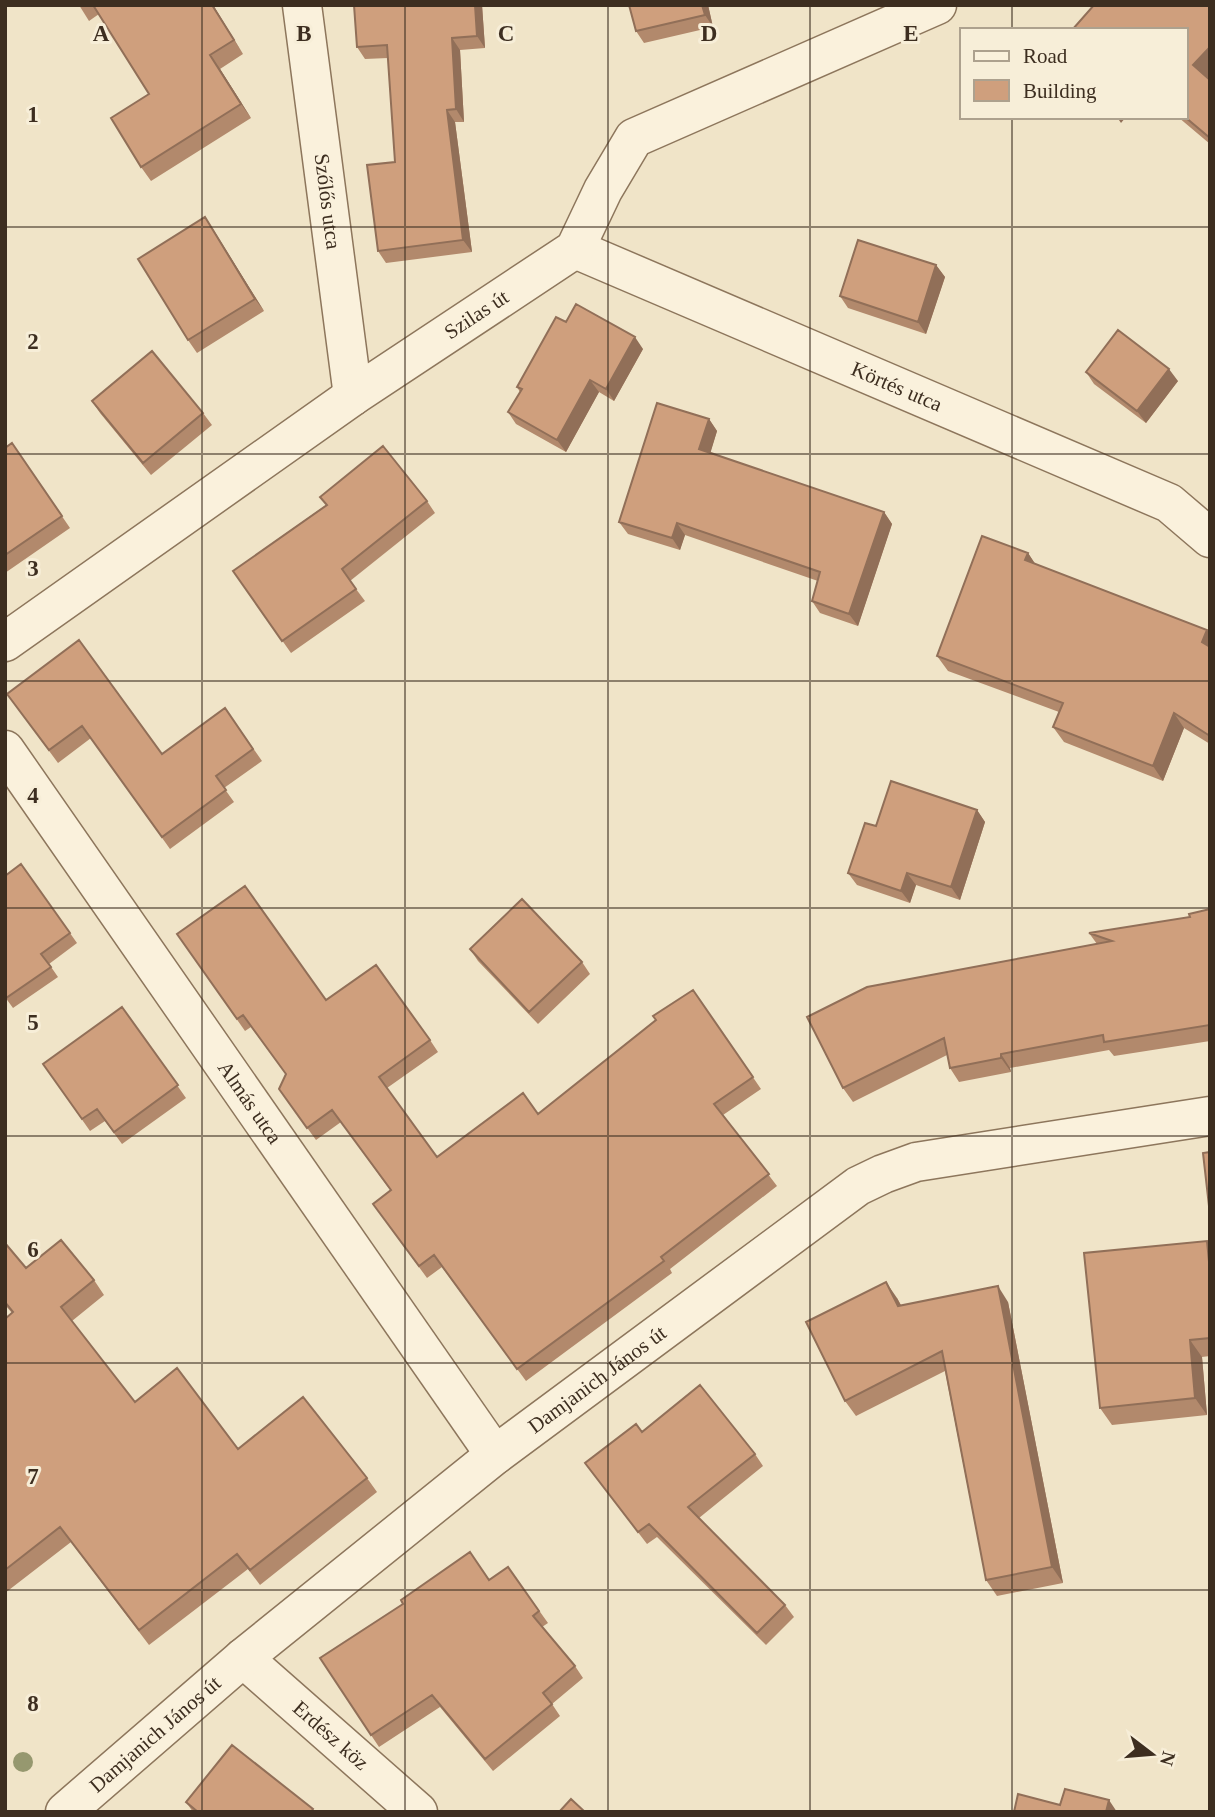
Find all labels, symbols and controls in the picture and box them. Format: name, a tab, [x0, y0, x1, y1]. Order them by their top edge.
text: A	[93, 21, 110, 46]
text: B	[296, 21, 312, 46]
text: C	[498, 21, 514, 46]
text: D	[701, 21, 717, 46]
text: E	[903, 21, 919, 46]
legend	[960, 28, 1187, 119]
text: Road	[1023, 44, 1068, 68]
text: Building	[1023, 79, 1097, 103]
text: 1	[27, 102, 39, 127]
street label: Szőlős utca	[309, 152, 346, 251]
street label: Szilas út	[440, 284, 513, 344]
text: 2	[27, 329, 39, 354]
street label: Körtés utca	[848, 357, 946, 417]
text: 3	[27, 556, 39, 581]
text: 4	[27, 783, 39, 808]
text: 5	[27, 1010, 39, 1035]
street label: Almás utca	[213, 1056, 287, 1149]
text: 6	[27, 1237, 39, 1262]
street label: Damjanich János út	[523, 1320, 671, 1438]
text: 7	[27, 1464, 39, 1489]
street label: Damjanich János út	[84, 1671, 226, 1797]
text: 8	[27, 1691, 39, 1716]
street label: Erdész köz	[288, 1696, 374, 1775]
north arrow	[1117, 1719, 1187, 1789]
text: N	[1156, 1749, 1180, 1768]

